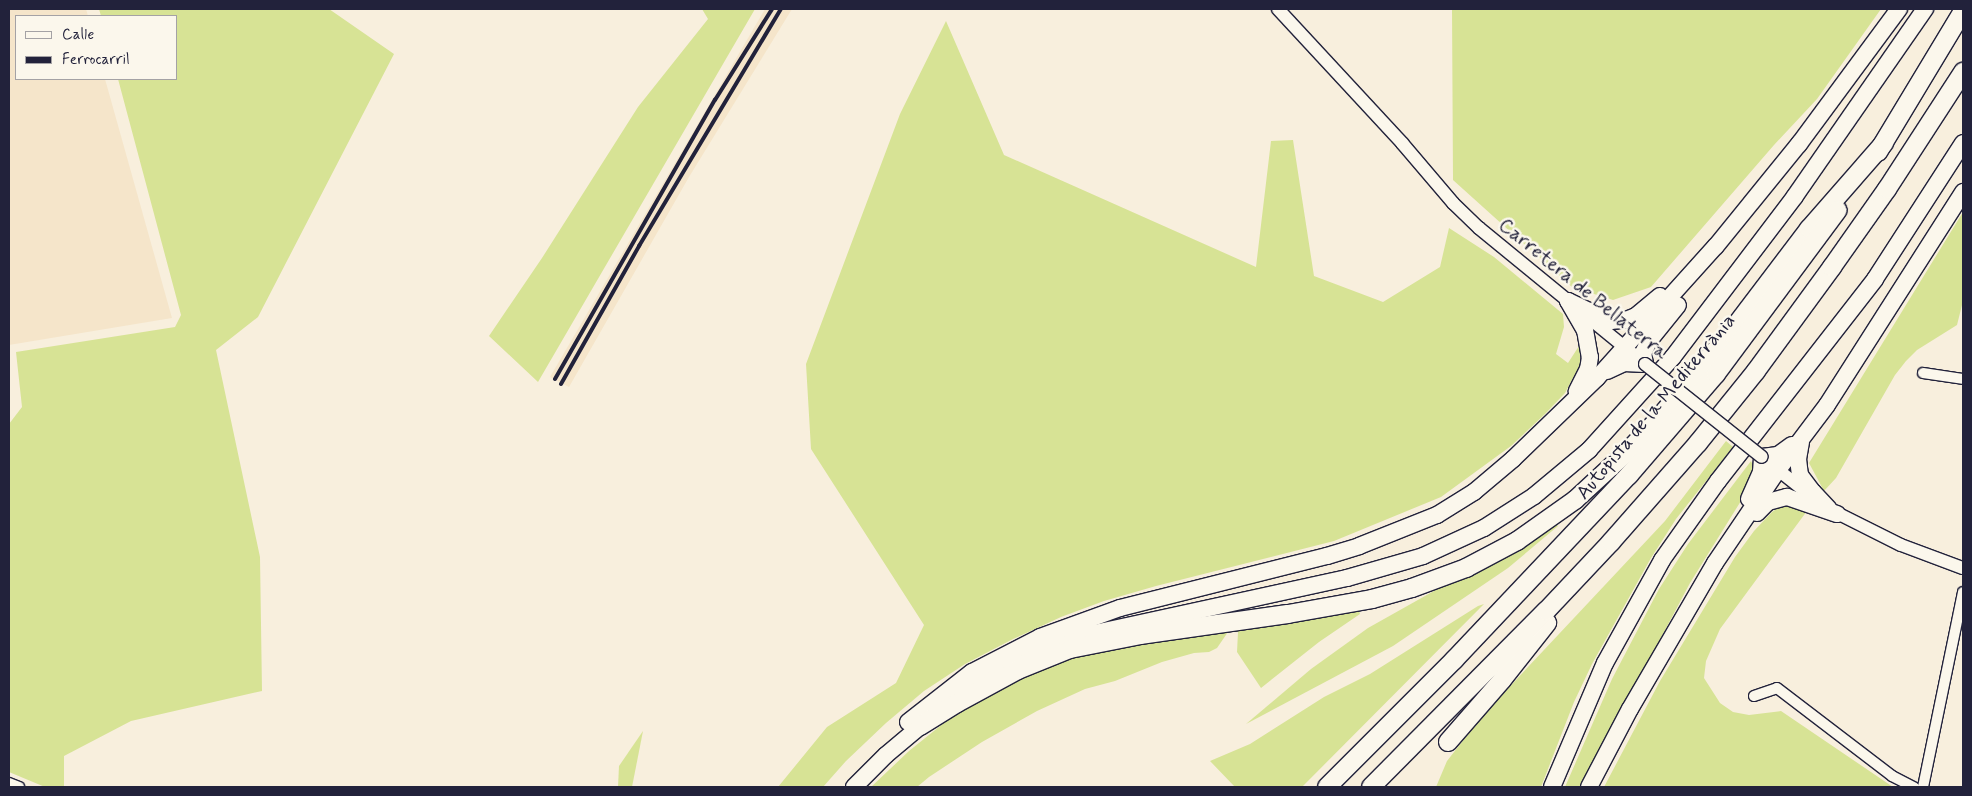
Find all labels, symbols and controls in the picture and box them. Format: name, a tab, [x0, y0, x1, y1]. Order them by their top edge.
legend	[15, 15, 178, 80]
text: Calle	[62, 25, 94, 45]
text: Ferrocarril	[62, 50, 130, 70]
street label: Carretera de Bellaterra	[1494, 214, 1672, 364]
street label: Autopista de la Mediterrània	[1571, 309, 1741, 505]

